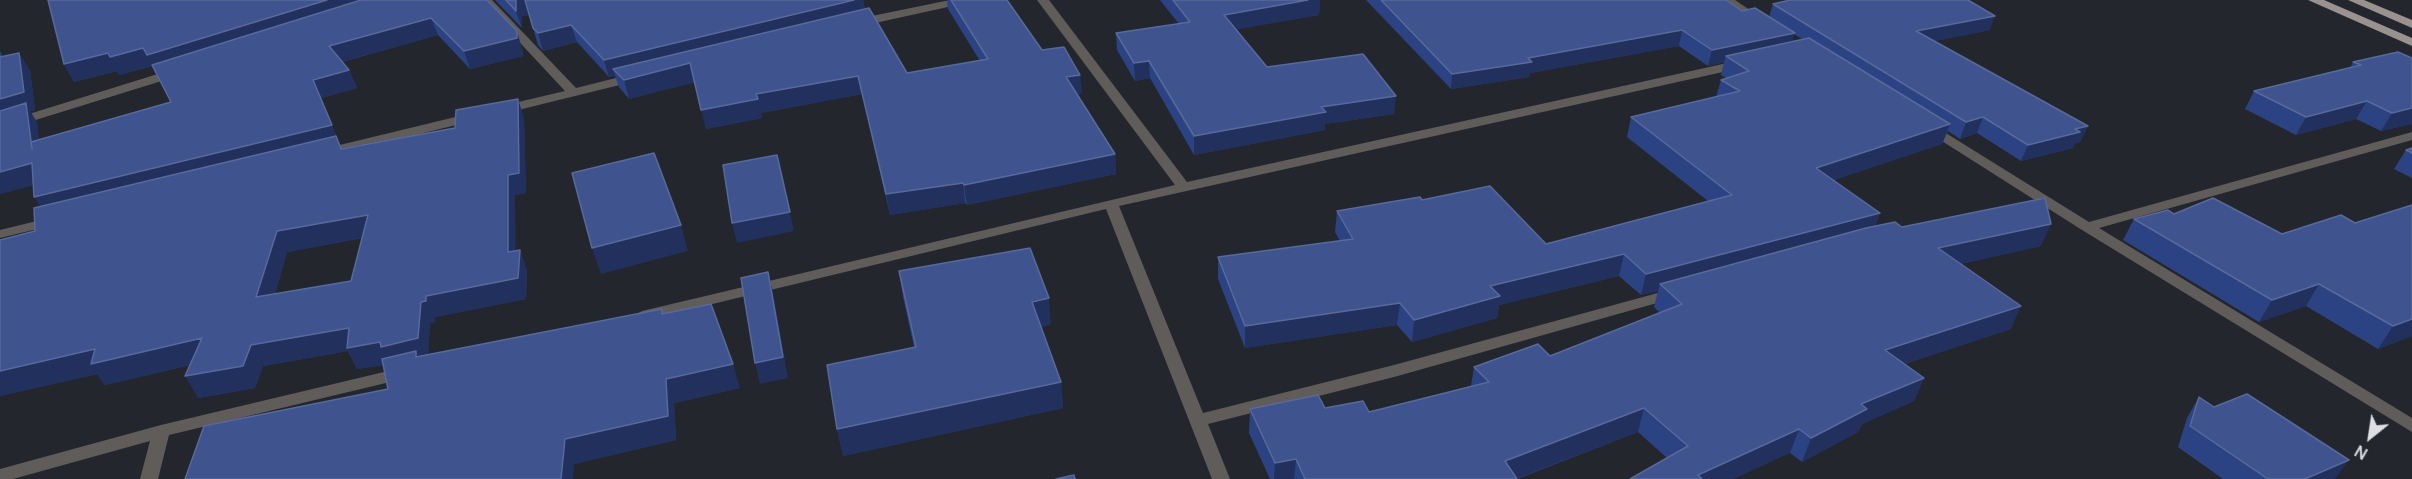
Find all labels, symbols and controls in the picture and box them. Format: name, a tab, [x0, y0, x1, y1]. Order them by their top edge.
north arrow	[2340, 407, 2400, 467]
text: N	[2351, 440, 2371, 465]

